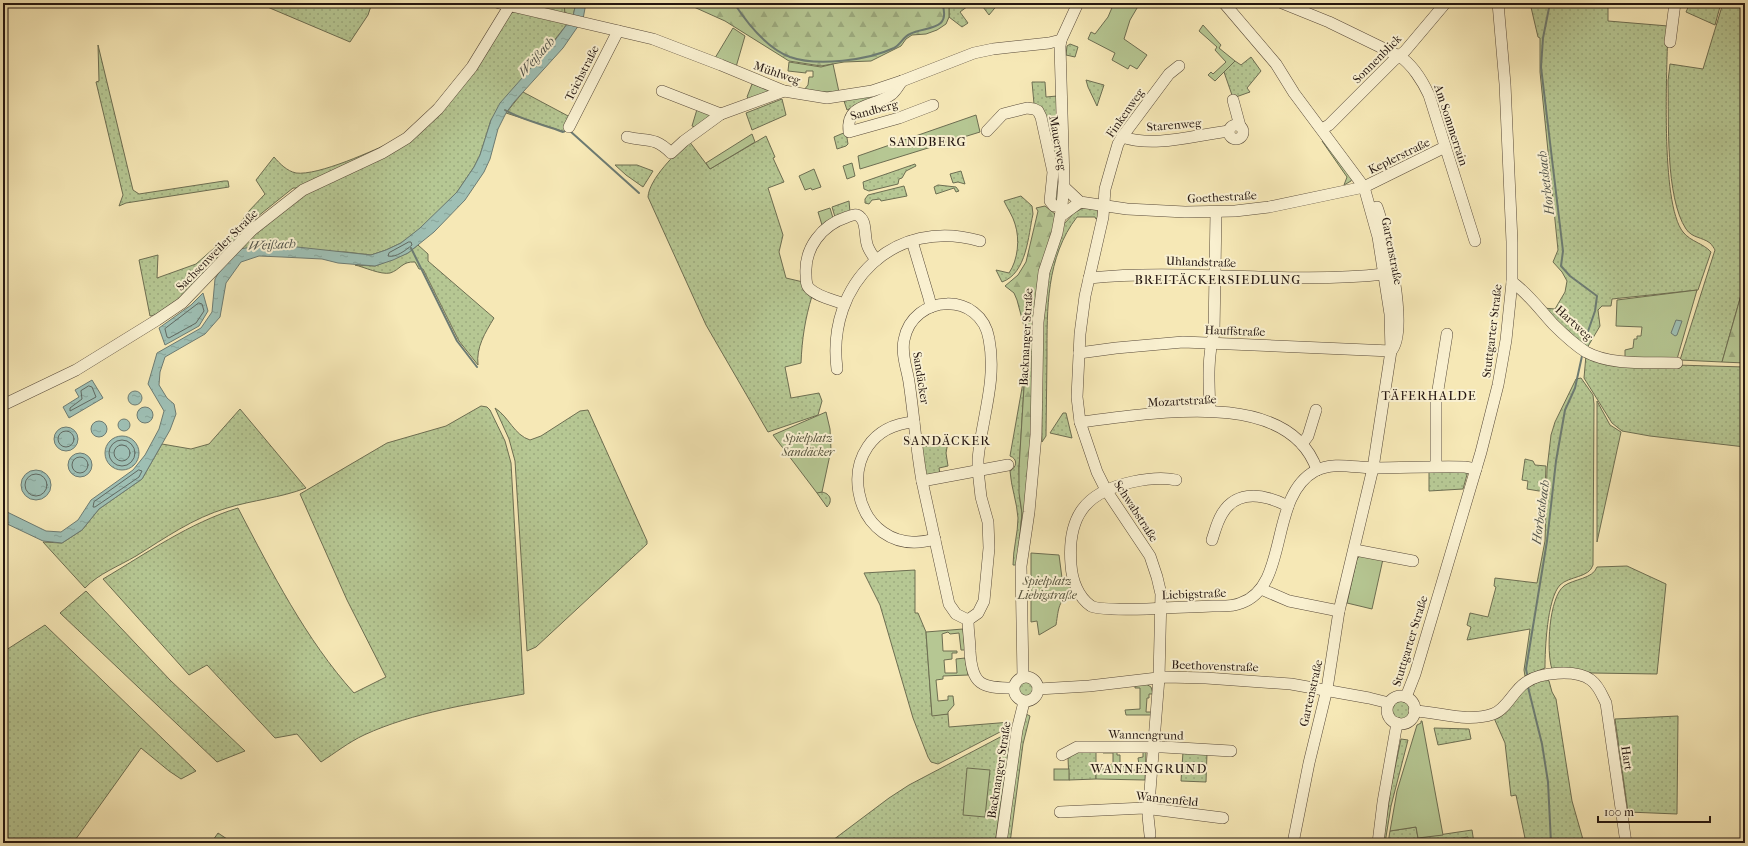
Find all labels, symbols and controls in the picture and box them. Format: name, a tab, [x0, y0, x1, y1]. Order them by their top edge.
street label: Sonnenblick	[1350, 31, 1405, 86]
water label: Weißach	[515, 33, 558, 79]
street label: Teichstraße	[562, 43, 602, 103]
street label: Mühlweg	[752, 58, 803, 88]
street label: Am Sommerrain	[1431, 82, 1471, 167]
street label: Finkenweg	[1103, 85, 1147, 140]
street label: Sandberg	[849, 97, 900, 123]
street label: Mauerweg	[1046, 115, 1070, 172]
street label: Starenweg	[1146, 116, 1202, 134]
district label: SANDBERG	[889, 134, 967, 149]
street label: Keplerstraße	[1366, 135, 1432, 177]
water label: Horbetsbach	[1534, 150, 1557, 217]
street label: Goethestraße	[1187, 188, 1257, 206]
street label: Sachsenweiler Straße	[173, 206, 261, 294]
street label: Gartenstraße	[1379, 216, 1405, 286]
water label: Weißach	[248, 236, 296, 253]
street label: Uhlandstraße	[1166, 254, 1236, 270]
district label: BREITÄCKERSIEDLUNG	[1134, 272, 1302, 287]
street label: Stuttgarter Straße	[1479, 283, 1505, 379]
street label: Backnanger Straße	[1016, 288, 1036, 386]
street label: Hartweg	[1552, 303, 1596, 344]
street label: Hauffstraße	[1204, 323, 1266, 339]
street label: Sandäcker	[910, 351, 932, 406]
district label: TÄFERHALDE	[1381, 388, 1477, 403]
street label: Mozartstraße	[1147, 392, 1217, 410]
park label: Spielplatz Sandäcker	[781, 431, 836, 459]
district label: SANDÄCKER	[903, 433, 991, 448]
street label: Schwabstraße	[1111, 478, 1161, 544]
water label: Horbetsbach	[1528, 479, 1552, 546]
park label: Spielplatz Liebigstraße	[1016, 574, 1078, 602]
street label: Liebigstraße	[1161, 586, 1227, 602]
street label: Stuttgarter Straße	[1389, 594, 1431, 688]
street label: Beethovenstraße	[1171, 657, 1259, 675]
street label: Gartenstraße	[1296, 658, 1326, 728]
street label: Backnanger Straße	[984, 720, 1014, 819]
street label: Wannengrund	[1107, 727, 1184, 743]
street label: Hart	[1618, 745, 1636, 772]
district label: WANNENGRUND	[1090, 761, 1207, 776]
street label: Wannenfeld	[1134, 789, 1199, 809]
scale bar	[1598, 798, 1710, 824]
text: 100 m	[1604, 805, 1634, 819]

